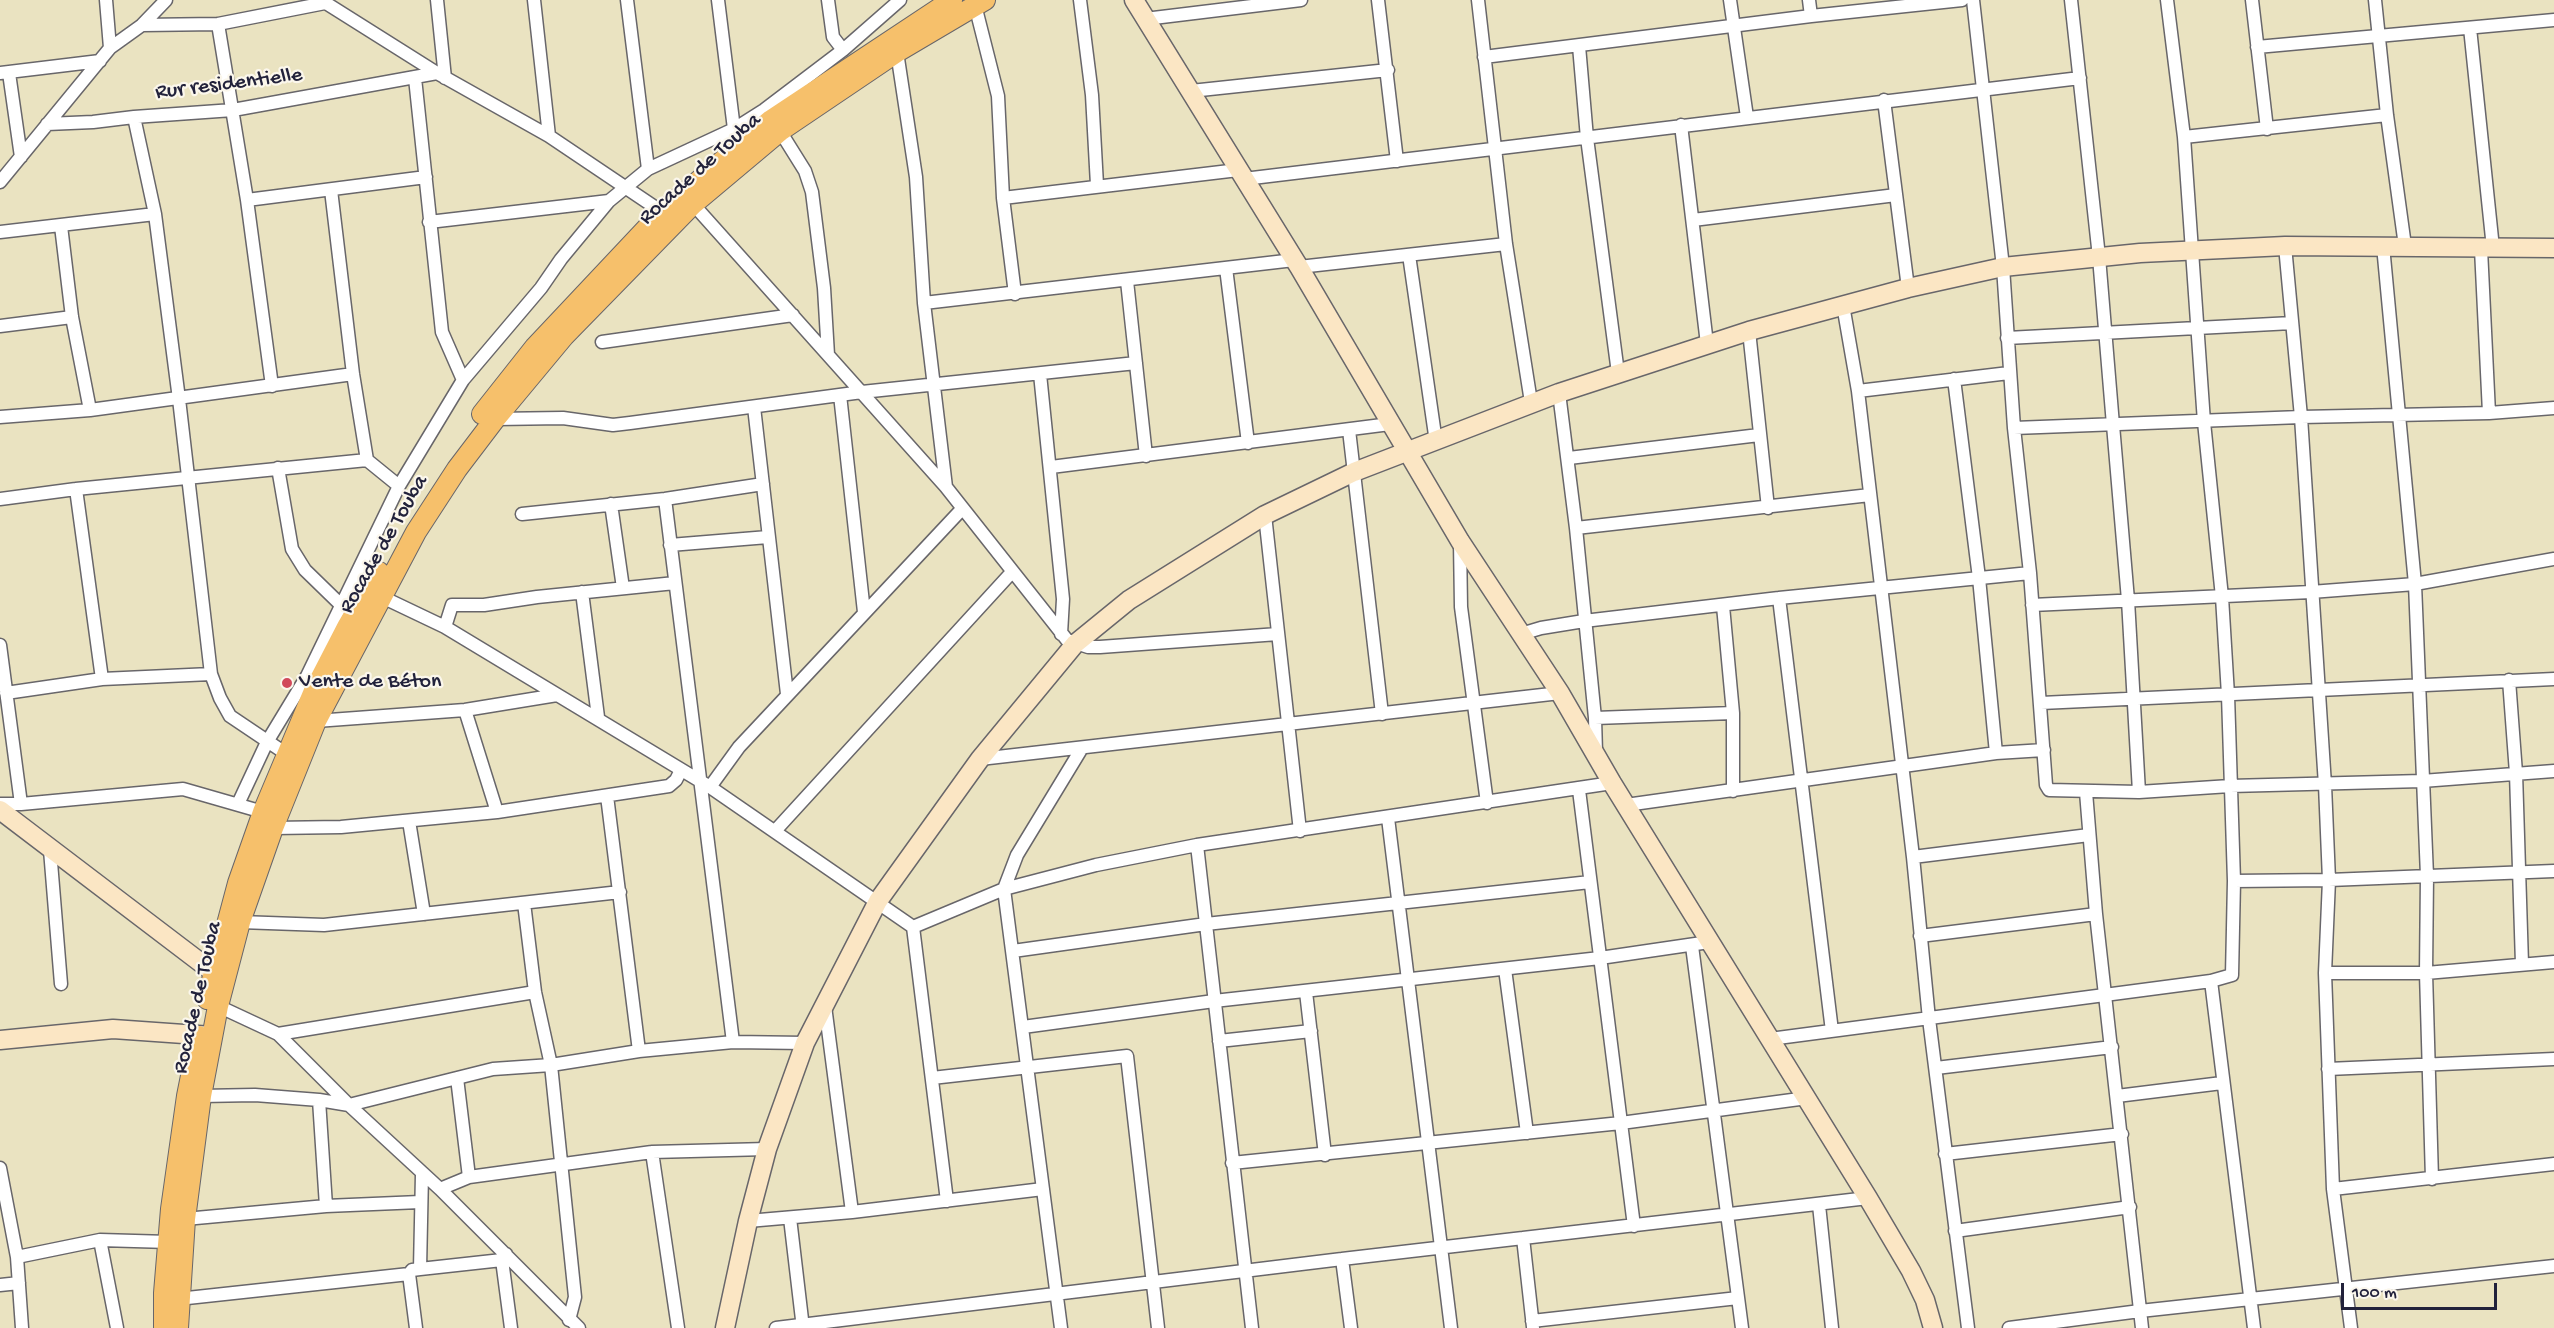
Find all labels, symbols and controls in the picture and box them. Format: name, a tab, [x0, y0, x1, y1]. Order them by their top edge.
street label: Rur residentielle	[154, 63, 304, 107]
street label: Rocade de Touba	[634, 108, 768, 232]
street label: Rocade de Touba	[335, 471, 435, 619]
place label: Vente de Béton	[299, 670, 441, 696]
marker: Vente de Béton	[280, 676, 294, 690]
street label: Rocade de Touba	[169, 919, 229, 1077]
scale bar	[2344, 1271, 2500, 1309]
text: 100 m	[2352, 1283, 2397, 1304]

